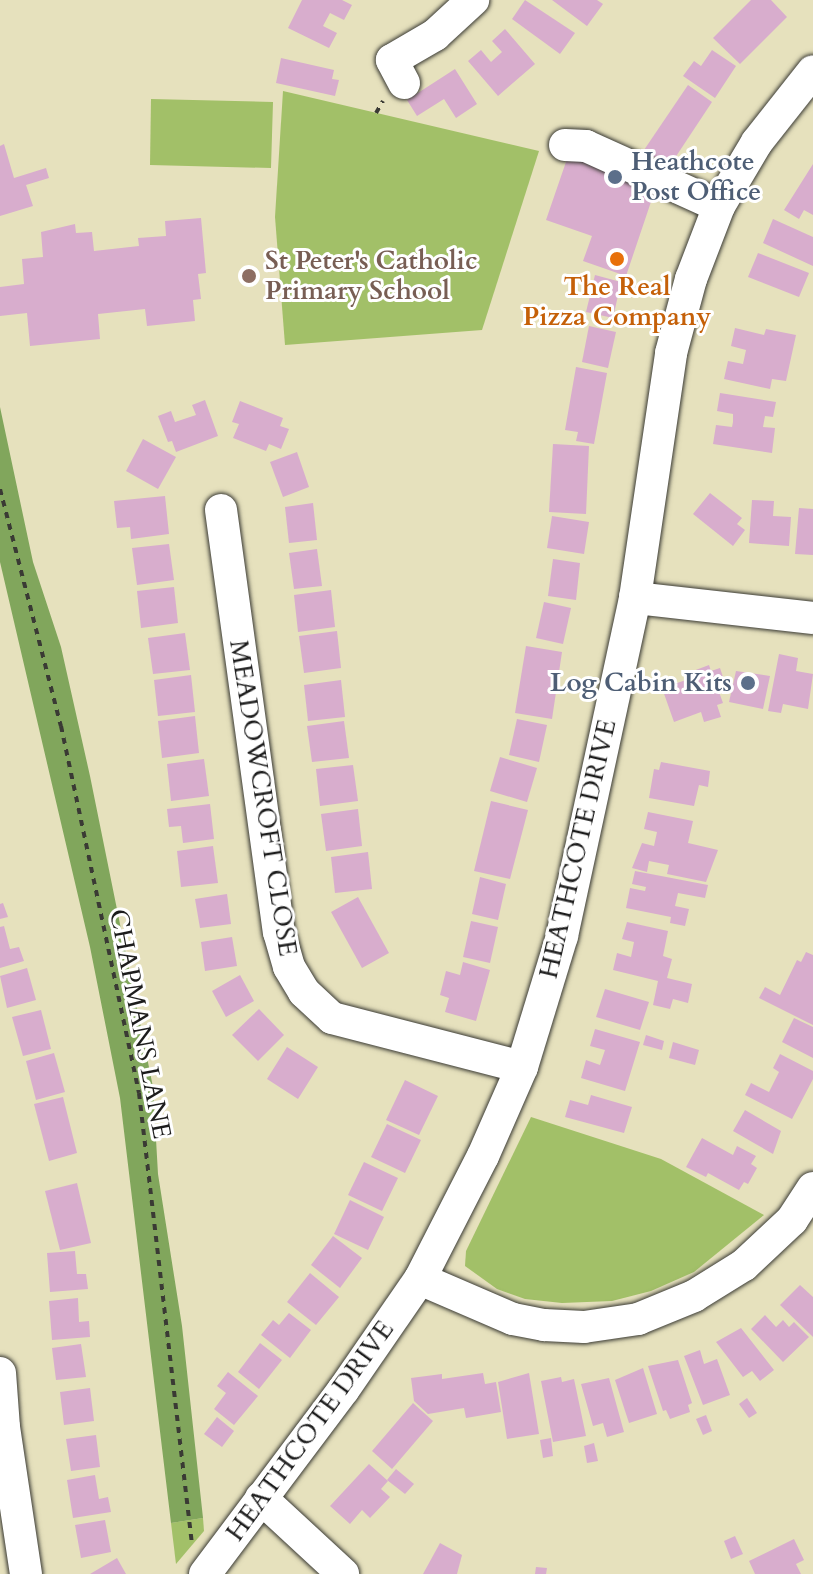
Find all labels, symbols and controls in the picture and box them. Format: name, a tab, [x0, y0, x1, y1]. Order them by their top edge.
place label: Heathcote Post Office	[631, 146, 761, 208]
marker: Heathcote Post Office	[606, 168, 624, 186]
place label: St Peter's Catholic Primary School	[265, 245, 477, 306]
marker: The Real Pizza Company	[608, 250, 626, 268]
marker: St Peter's Catholic Primary School	[240, 267, 258, 285]
place label: The Real Pizza Company	[523, 271, 711, 332]
street label: MEADOWCROFT CLOSE	[223, 638, 303, 958]
place label: Log Cabin Kits	[550, 667, 732, 699]
marker: Log Cabin Kits	[739, 674, 757, 692]
street label: HEATHCOTE DRIVE	[533, 717, 623, 981]
street label: CHAPMANS LANE	[102, 907, 178, 1141]
street label: HEATHCOTE DRIVE	[220, 1315, 400, 1547]

